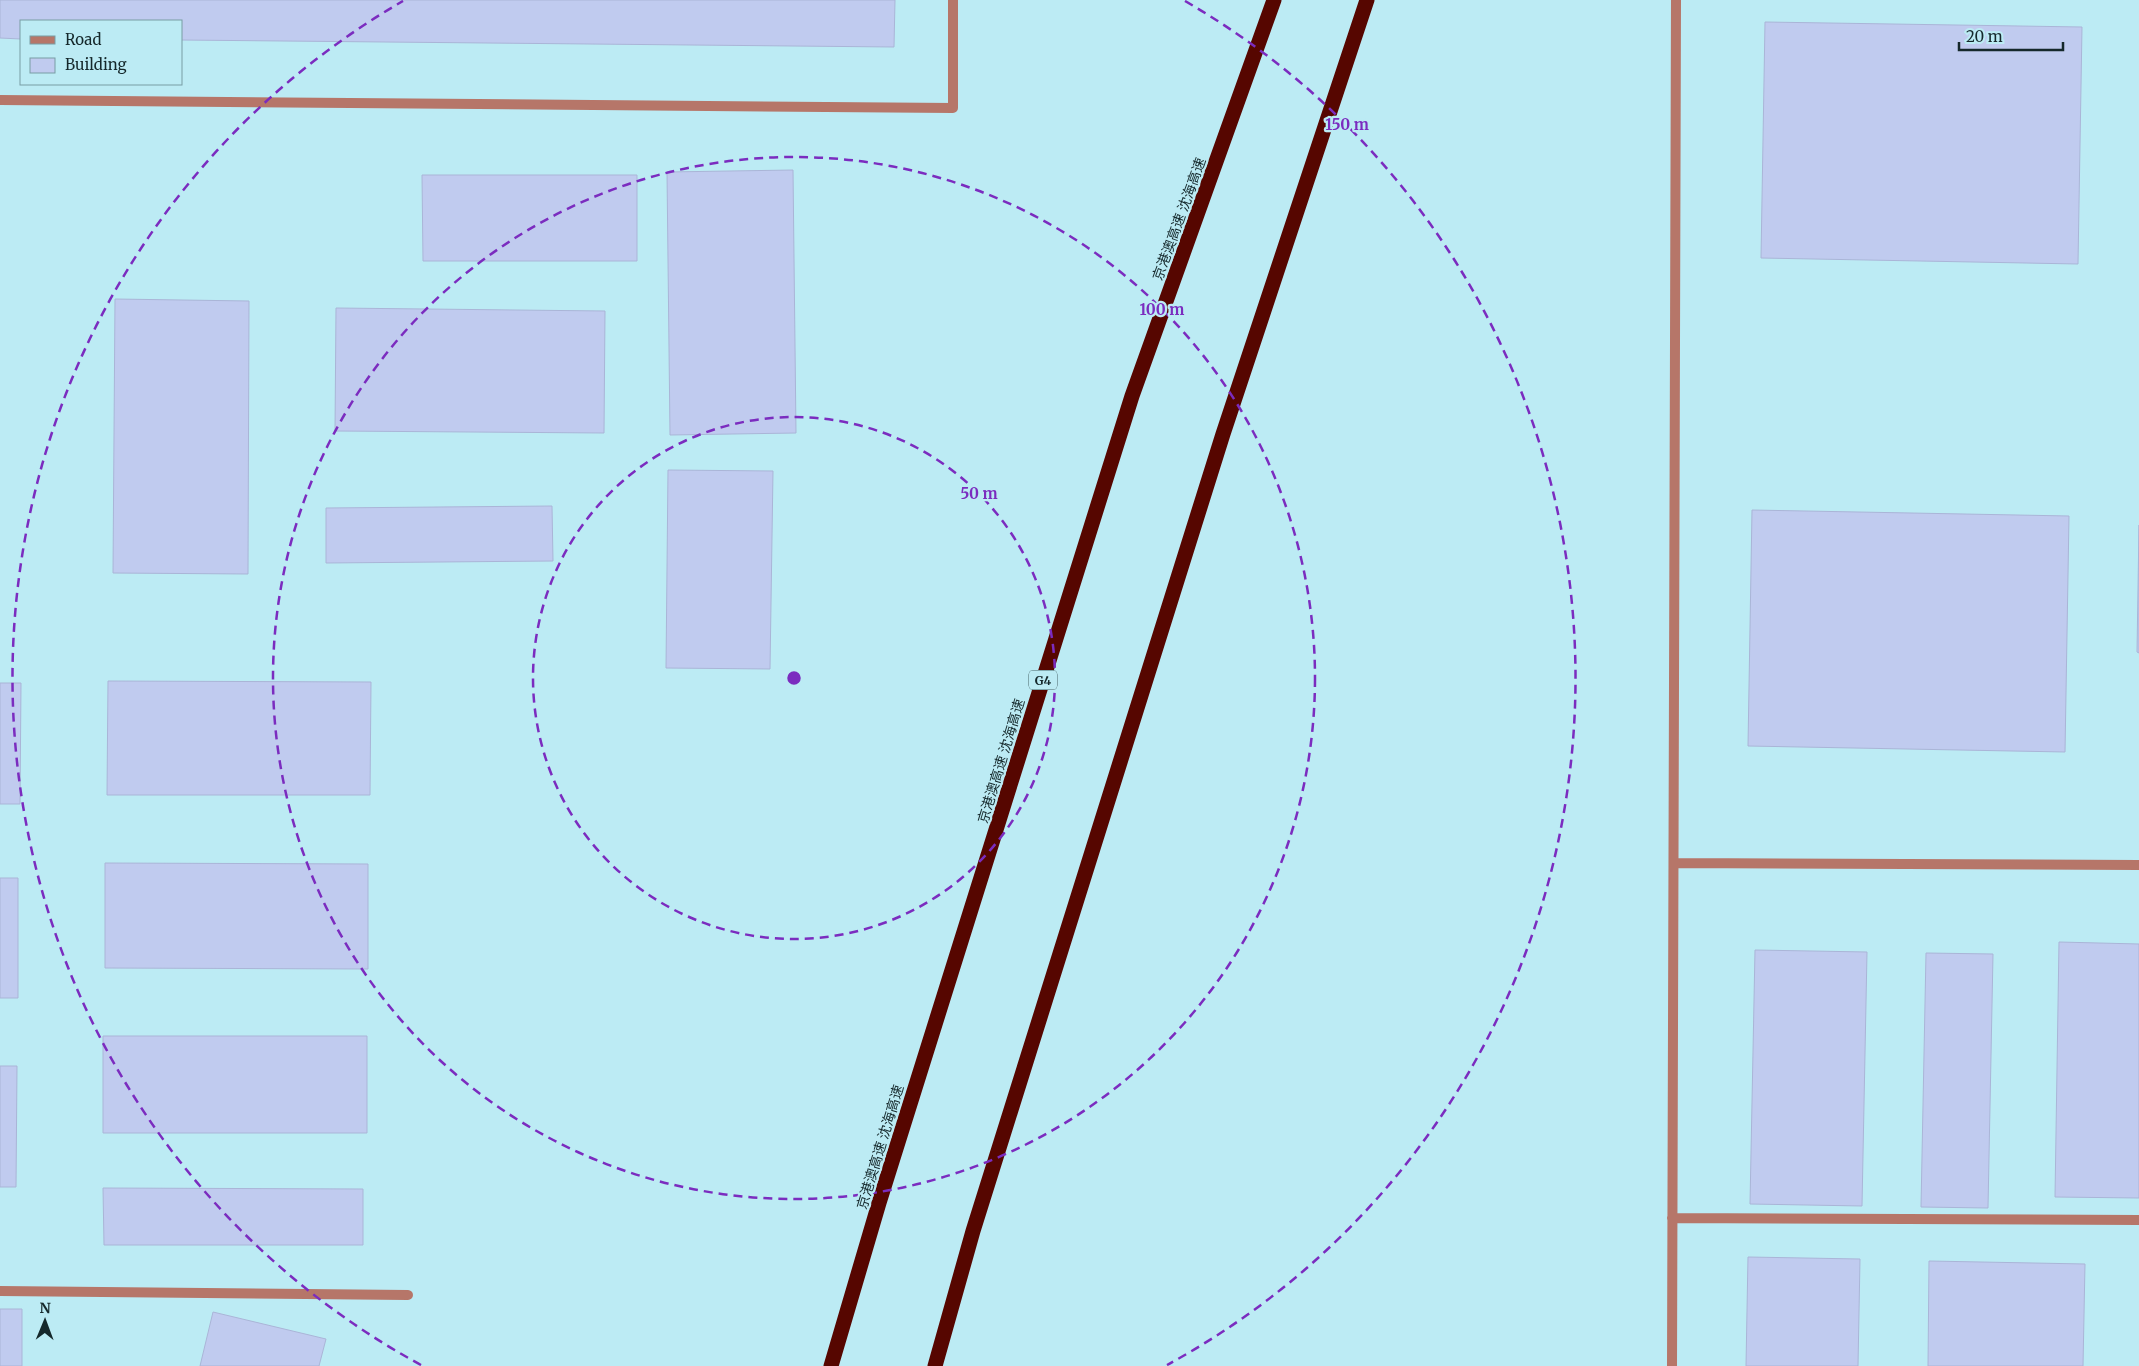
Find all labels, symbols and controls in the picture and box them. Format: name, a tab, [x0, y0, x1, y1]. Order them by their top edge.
legend	[20, 20, 182, 85]
scale bar	[1959, 20, 2063, 52]
text: 20 m	[1966, 27, 2003, 46]
text: Road	[65, 30, 101, 49]
text: Building	[65, 55, 127, 74]
text: 150 m	[1325, 115, 1369, 134]
street label: 京港澳高速 沈海高速	[1148, 155, 1210, 283]
text: 100 m	[1140, 300, 1184, 319]
text: 50 m	[960, 484, 998, 503]
centre of rings	[785, 669, 803, 687]
road number: G4	[1029, 670, 1057, 690]
street label: 京港澳高速 沈海高速	[973, 697, 1029, 825]
street label: 京港澳高速 沈海高速	[852, 1083, 908, 1211]
north arrow	[20, 1296, 70, 1346]
text: N	[40, 1299, 51, 1317]

